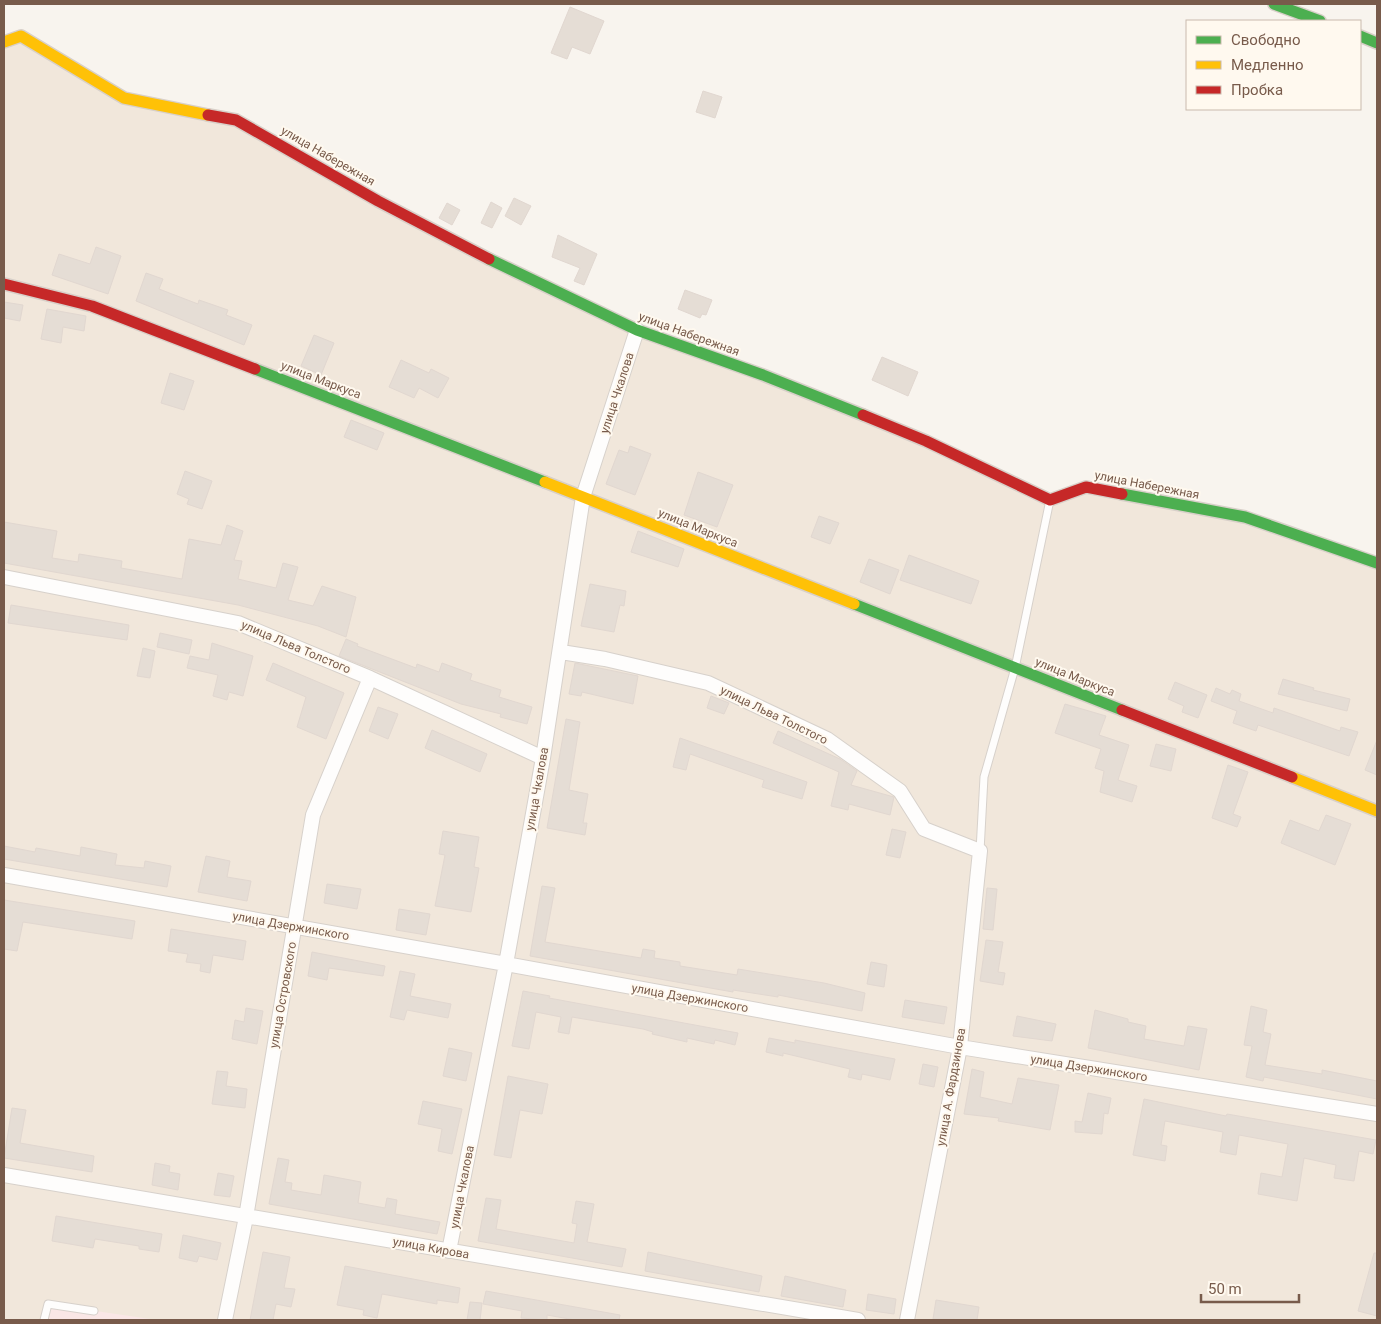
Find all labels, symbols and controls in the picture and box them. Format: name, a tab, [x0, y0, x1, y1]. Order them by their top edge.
legend	[1186, 20, 1361, 110]
text: Свободно	[1231, 31, 1300, 49]
text: Медленно	[1231, 56, 1304, 74]
text: Пробка	[1231, 81, 1283, 99]
street label: улица Набережная	[278, 123, 378, 189]
street label: улица Набережная	[637, 309, 741, 359]
street label: улица Чкалова	[597, 351, 637, 435]
street label: улица Маркуса	[279, 358, 363, 402]
street label: улица Набережная	[1093, 468, 1201, 502]
street label: улица Маркуса	[656, 506, 740, 550]
street label: улица Льва Толстого	[239, 618, 353, 677]
street label: улица Маркуса	[1033, 655, 1117, 699]
street label: улица Льва Толстого	[718, 683, 830, 747]
street label: улица Чкалова	[523, 746, 551, 832]
street label: улица Дзержинского	[232, 909, 351, 943]
street label: улица Островского	[267, 940, 299, 1049]
street label: улица Дзержинского	[631, 981, 750, 1015]
street label: улица А. Фардзинова	[934, 1027, 968, 1147]
street label: улица Дзержинского	[1029, 1052, 1149, 1084]
street label: улица Чкалова	[447, 1144, 477, 1230]
street label: улица Кирова	[392, 1234, 470, 1262]
scale bar	[1201, 1272, 1298, 1304]
text: 50 m	[1208, 1280, 1242, 1298]

